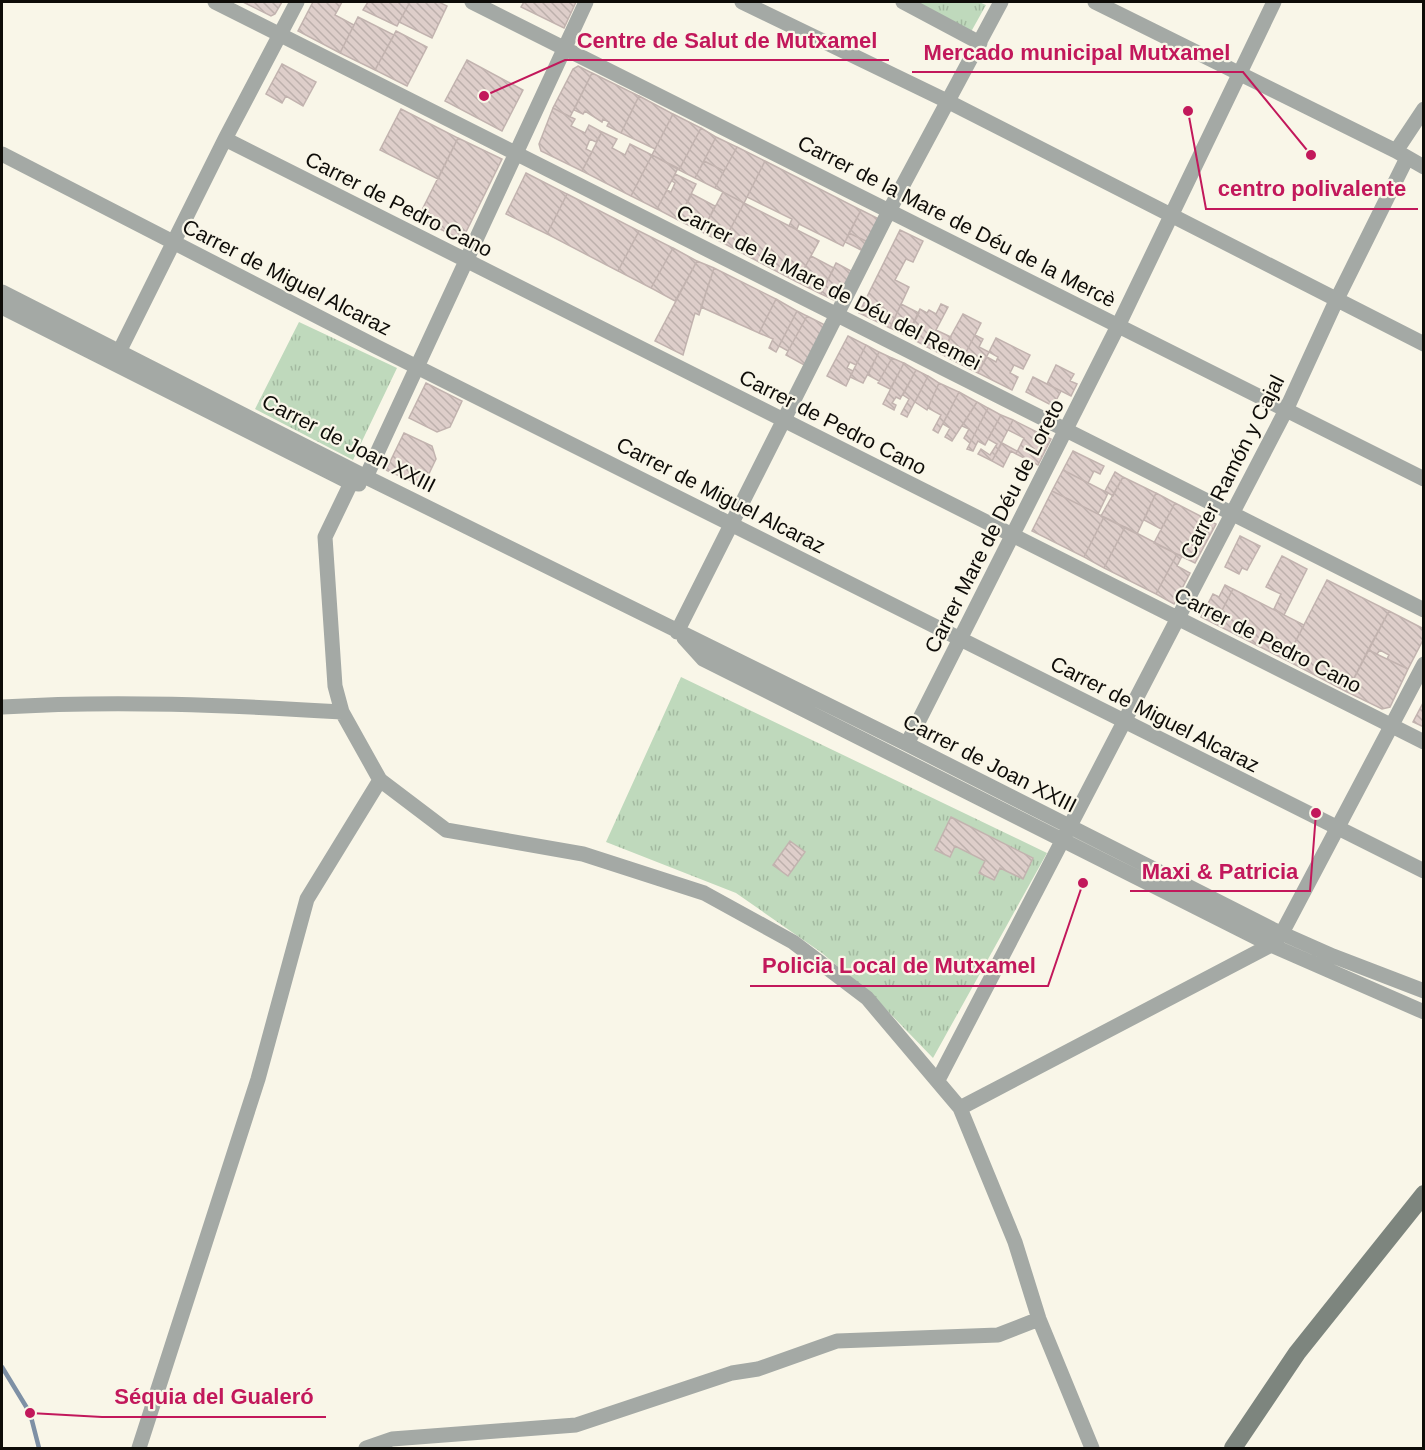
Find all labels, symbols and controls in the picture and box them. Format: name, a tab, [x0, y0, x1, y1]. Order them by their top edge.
callout: Centre de Salut de Mutxamel	[565, 20, 889, 60]
text: Centre de Salut de Mutxamel	[577, 28, 877, 53]
callout: Mercado municipal Mutxamel	[912, 32, 1243, 72]
text: Mercado municipal Mutxamel	[924, 40, 1230, 65]
street label: Carrer de la Mare de Déu de la Mercè	[794, 130, 1120, 312]
street label: Carrer de Pedro Cano	[302, 147, 496, 261]
callout: centro polivalente	[1206, 169, 1418, 209]
text: centro polivalente	[1218, 176, 1406, 201]
street label: Carrer de la Mare de Déu del Remei	[673, 200, 985, 374]
street label: Carrer de Miguel Alcaraz	[179, 214, 395, 340]
street label: Carrer de Pedro Cano	[736, 365, 930, 479]
street label: Carrer Ramón y Cajal	[1176, 371, 1288, 563]
street label: Carrer de Joan XXIII	[259, 389, 439, 497]
street label: Carrer Mare de Déu de Loreto	[920, 395, 1068, 657]
street label: Carrer de Miguel Alcaraz	[613, 432, 829, 558]
street label: Carrer de Pedro Cano	[1171, 583, 1365, 697]
street label: Carrer de Miguel Alcaraz	[1047, 651, 1263, 777]
street label: Carrer de Joan XXIII	[900, 709, 1080, 817]
callout: Maxi & Patricia	[1130, 851, 1310, 891]
text: Maxi & Patricia	[1142, 859, 1299, 884]
callout: Policia Local de Mutxamel	[750, 946, 1048, 986]
text: Policia Local de Mutxamel	[762, 953, 1036, 978]
callout: Séquia del Gualeró	[102, 1377, 326, 1417]
text: Séquia del Gualeró	[114, 1384, 314, 1409]

